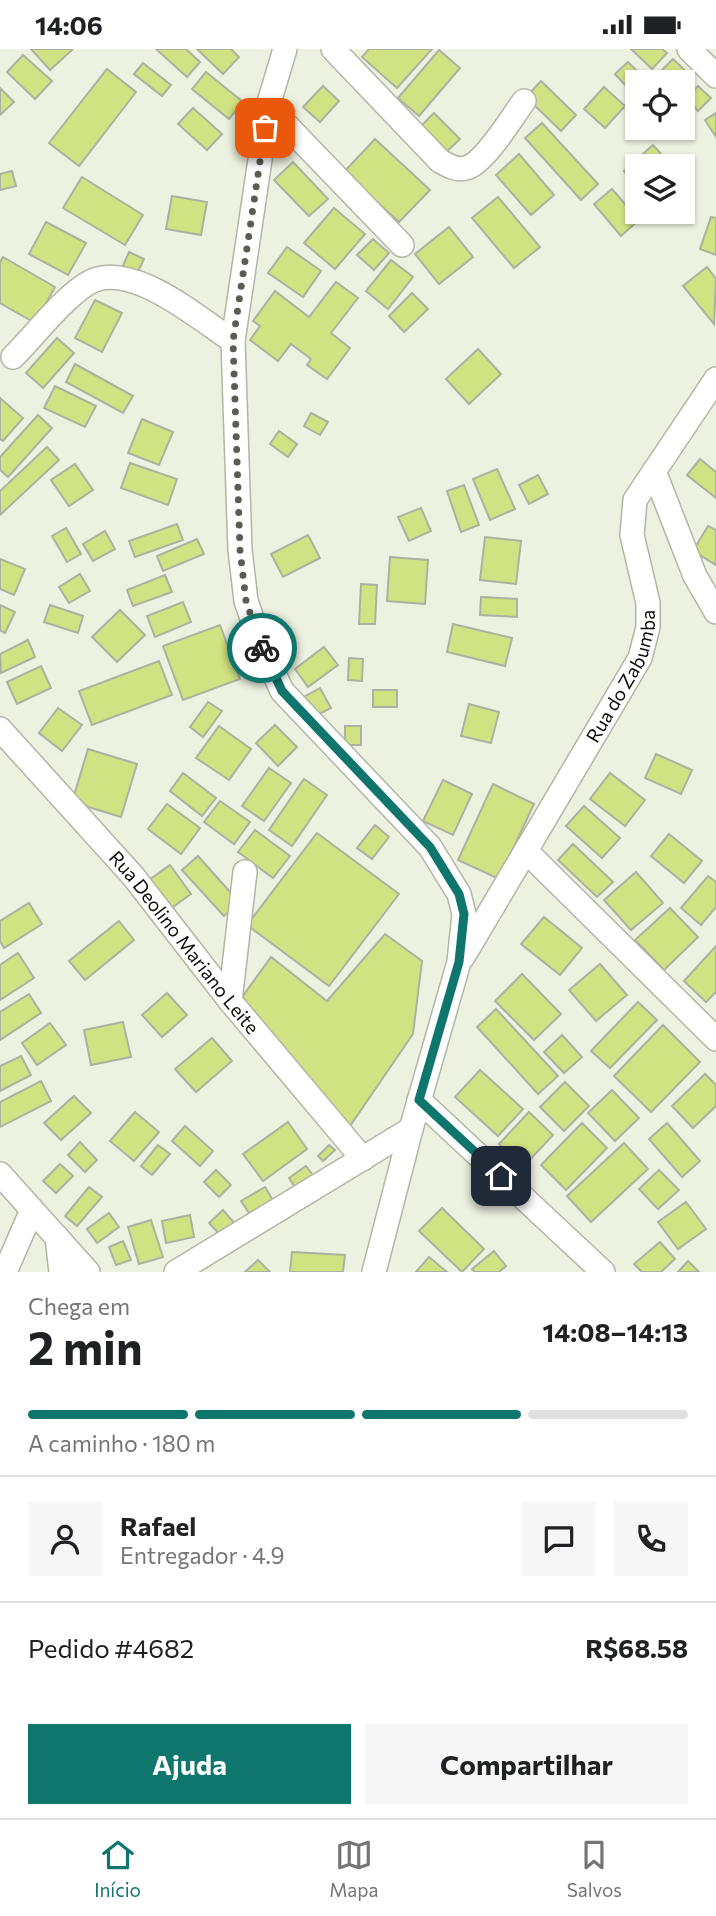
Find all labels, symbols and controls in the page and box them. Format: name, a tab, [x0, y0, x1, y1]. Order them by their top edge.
text: 14:06	[35, 9, 103, 40]
map controls	[625, 70, 695, 224]
button: locate	[625, 70, 695, 140]
pin	[235, 98, 295, 158]
icon: bag	[246, 109, 284, 147]
button: layers	[625, 154, 695, 224]
street label: Rua do Zabumba	[581, 610, 659, 746]
courier	[227, 613, 297, 683]
icon: bike	[243, 629, 281, 667]
street label: Rua Deolino Mariano Leite	[105, 846, 265, 1038]
pin	[471, 1146, 531, 1206]
icon: home	[482, 1157, 520, 1195]
text: Chega em	[28, 1292, 130, 1320]
text: 14:08–14:13	[543, 1316, 688, 1347]
text: 2 min	[28, 1318, 143, 1374]
text: A caminho · 180 m	[28, 1429, 215, 1457]
button: person	[28, 1502, 102, 1576]
button: chat	[522, 1502, 596, 1576]
button: phone	[614, 1502, 688, 1576]
text: Rafael	[120, 1510, 196, 1541]
text: Entregador · 4.9	[120, 1541, 285, 1569]
text: Pedido #4682	[28, 1632, 194, 1663]
text: R$68.58	[585, 1632, 688, 1663]
button: Ajuda	[28, 1724, 351, 1804]
button: Compartilhar	[365, 1724, 688, 1804]
tab: Início	[94, 1836, 141, 1901]
tab: Mapa	[329, 1836, 378, 1901]
tab: Salvos	[567, 1836, 622, 1901]

